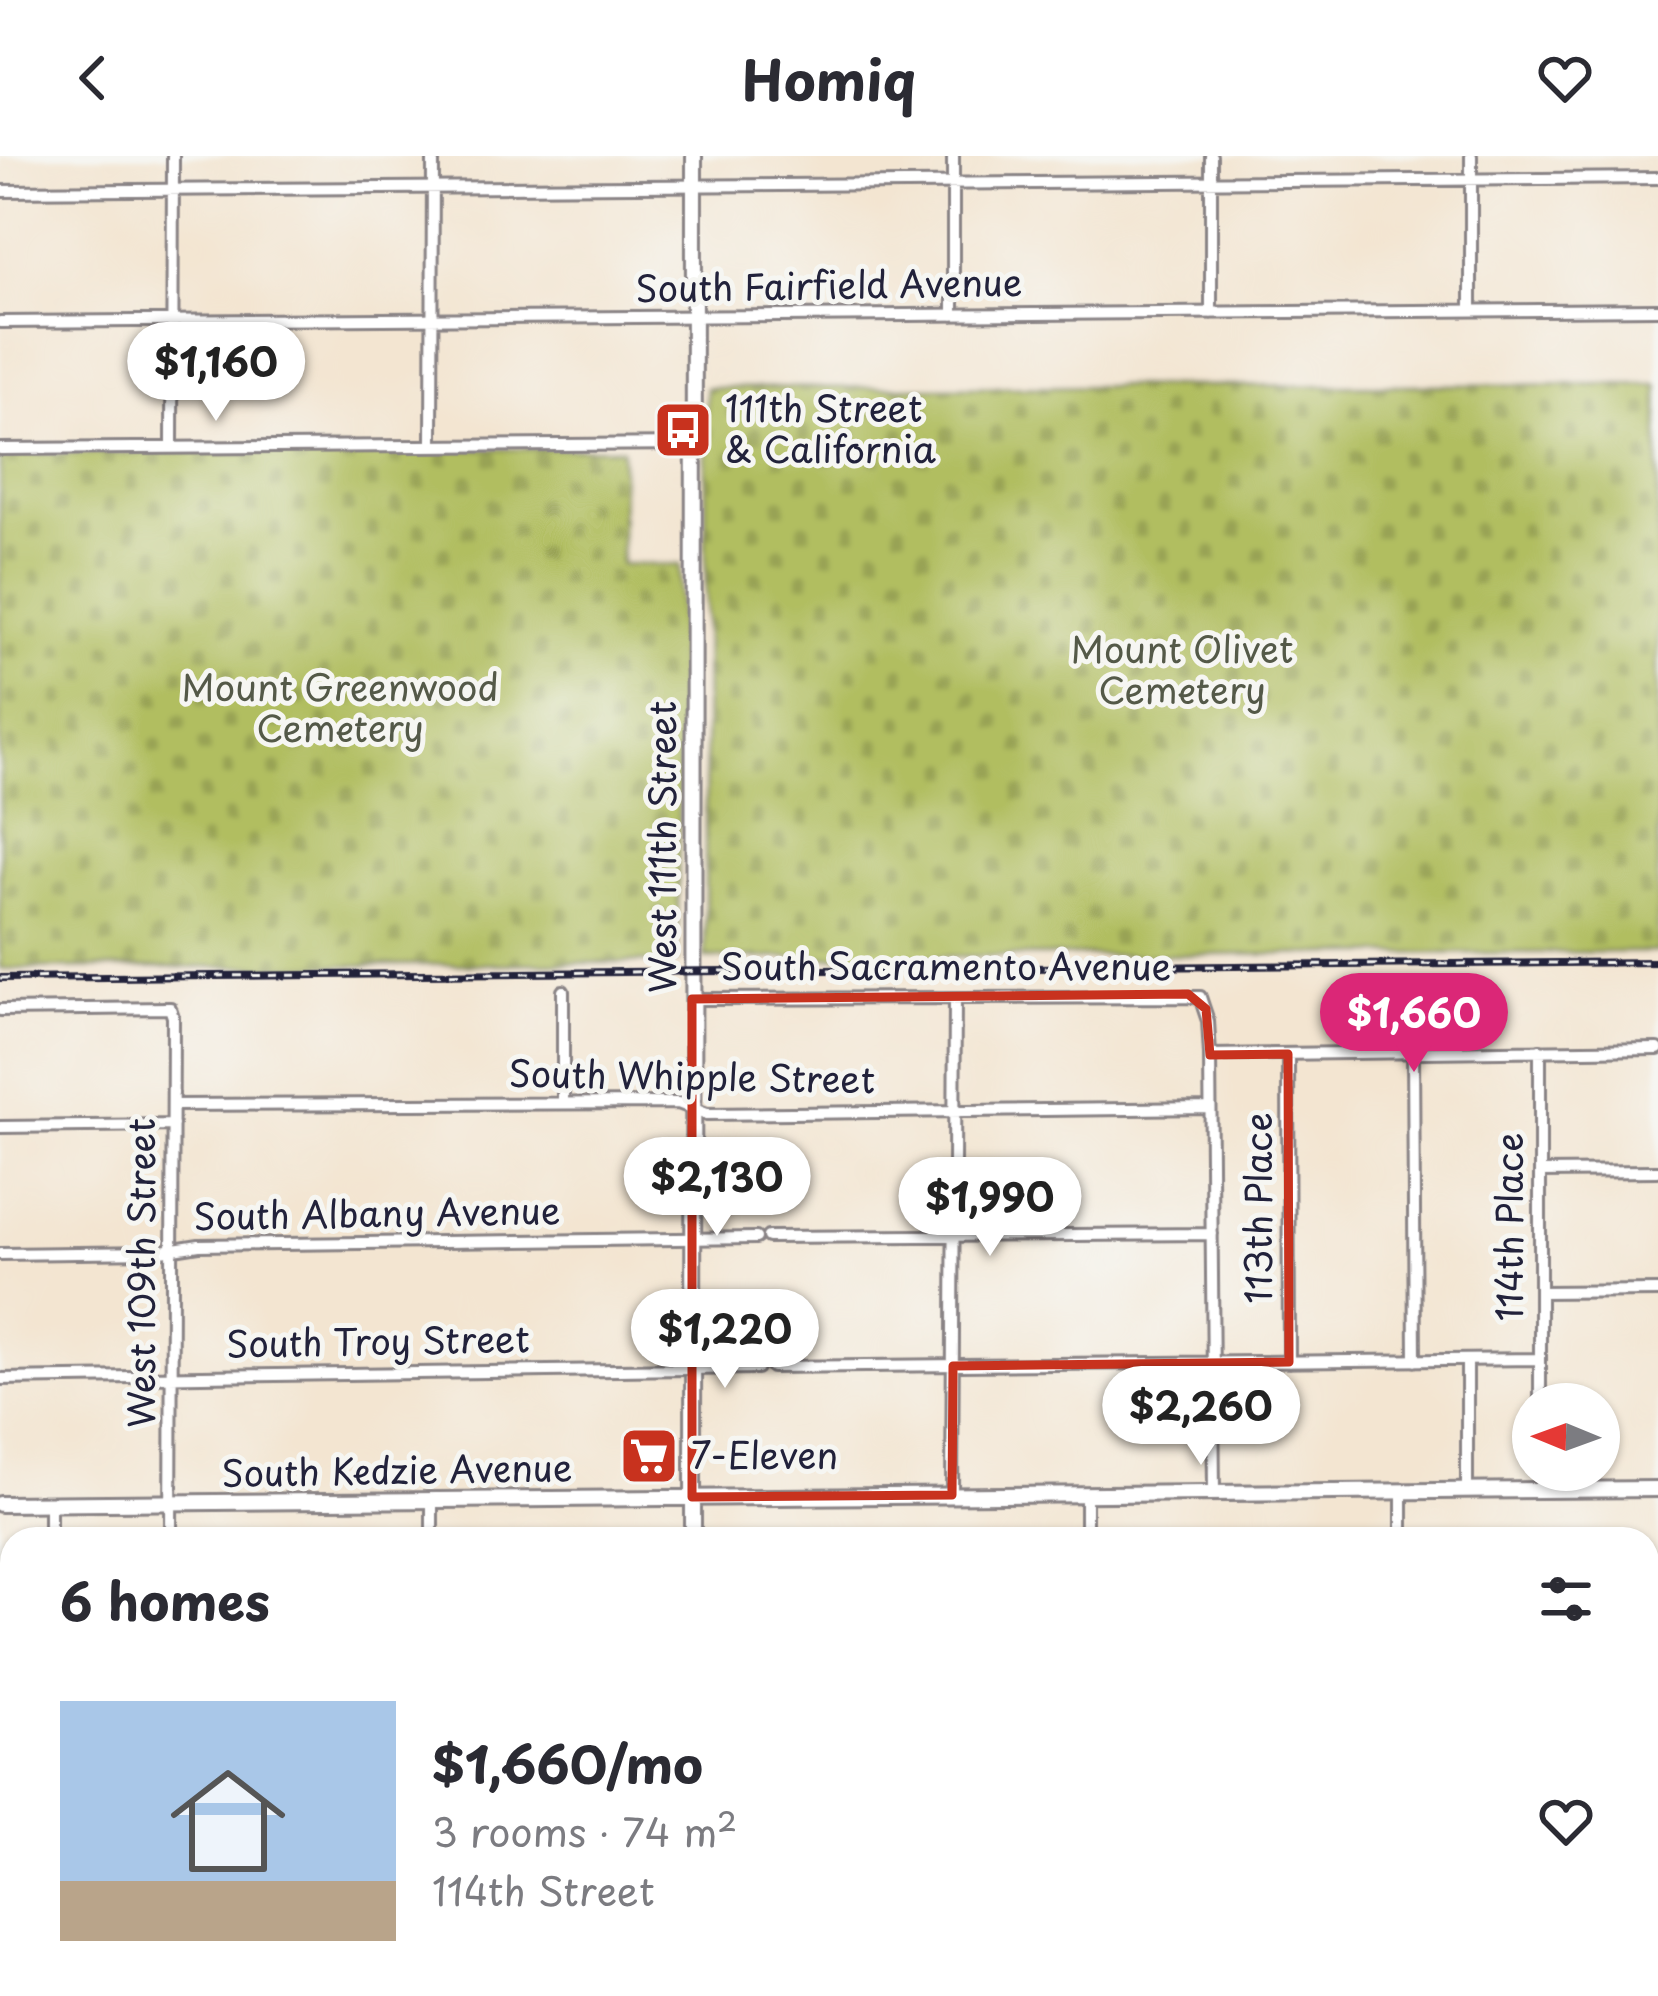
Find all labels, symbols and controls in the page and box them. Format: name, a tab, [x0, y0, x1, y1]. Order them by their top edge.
text: Homiq	[742, 38, 916, 119]
icon: back	[60, 45, 126, 111]
icon: heart	[1532, 45, 1598, 111]
street label: South Fairfield Avenue	[635, 254, 1023, 314]
pin: $1,160	[118, 322, 314, 424]
text: $1,160	[154, 331, 278, 390]
place label: 111th Street & California	[725, 380, 936, 475]
bus stop icon: 111th Street & California	[652, 399, 714, 461]
park label: Mount Olivet Cemetery	[1070, 621, 1294, 716]
park label: Mount Greenwood Cemetery	[181, 659, 499, 754]
street label: West 111th Street	[634, 701, 688, 993]
street label: South Sacramento Avenue	[721, 938, 1171, 992]
pin: $1,660	[1316, 973, 1512, 1075]
text: $1,660	[1347, 982, 1481, 1041]
street label: South Whipple Street	[508, 1045, 876, 1105]
street label: 113th Place	[1230, 1112, 1284, 1304]
street label: West 109th Street	[113, 1118, 167, 1428]
street label: 114th Place	[1481, 1133, 1535, 1321]
pin: $2,130	[619, 1137, 815, 1239]
text: $2,130	[651, 1146, 783, 1205]
pin: $1,990	[892, 1157, 1088, 1259]
text: $1,990	[925, 1166, 1055, 1225]
street label: South Albany Avenue	[193, 1182, 561, 1242]
pin: $1,220	[627, 1289, 823, 1391]
text: $1,220	[658, 1298, 792, 1357]
street label: South Troy Street	[226, 1310, 530, 1370]
pin: $2,260	[1103, 1366, 1299, 1468]
text: $2,260	[1129, 1375, 1273, 1434]
north arrow	[1512, 1383, 1620, 1491]
map controls	[1512, 1383, 1620, 1491]
supermarket icon: 7-Eleven	[618, 1425, 680, 1487]
place label: 7-Eleven	[691, 1427, 838, 1481]
street label: South Kedzie Avenue	[221, 1439, 573, 1499]
text: 6 homes	[60, 1561, 270, 1638]
icon: filters	[1533, 1566, 1599, 1632]
text: $1,660/mo	[432, 1724, 703, 1801]
icon: home	[156, 1749, 300, 1893]
icon: heart	[1533, 1788, 1599, 1854]
text: 3 rooms · 74 m²	[432, 1801, 737, 1860]
text: 114th Street	[432, 1860, 655, 1919]

